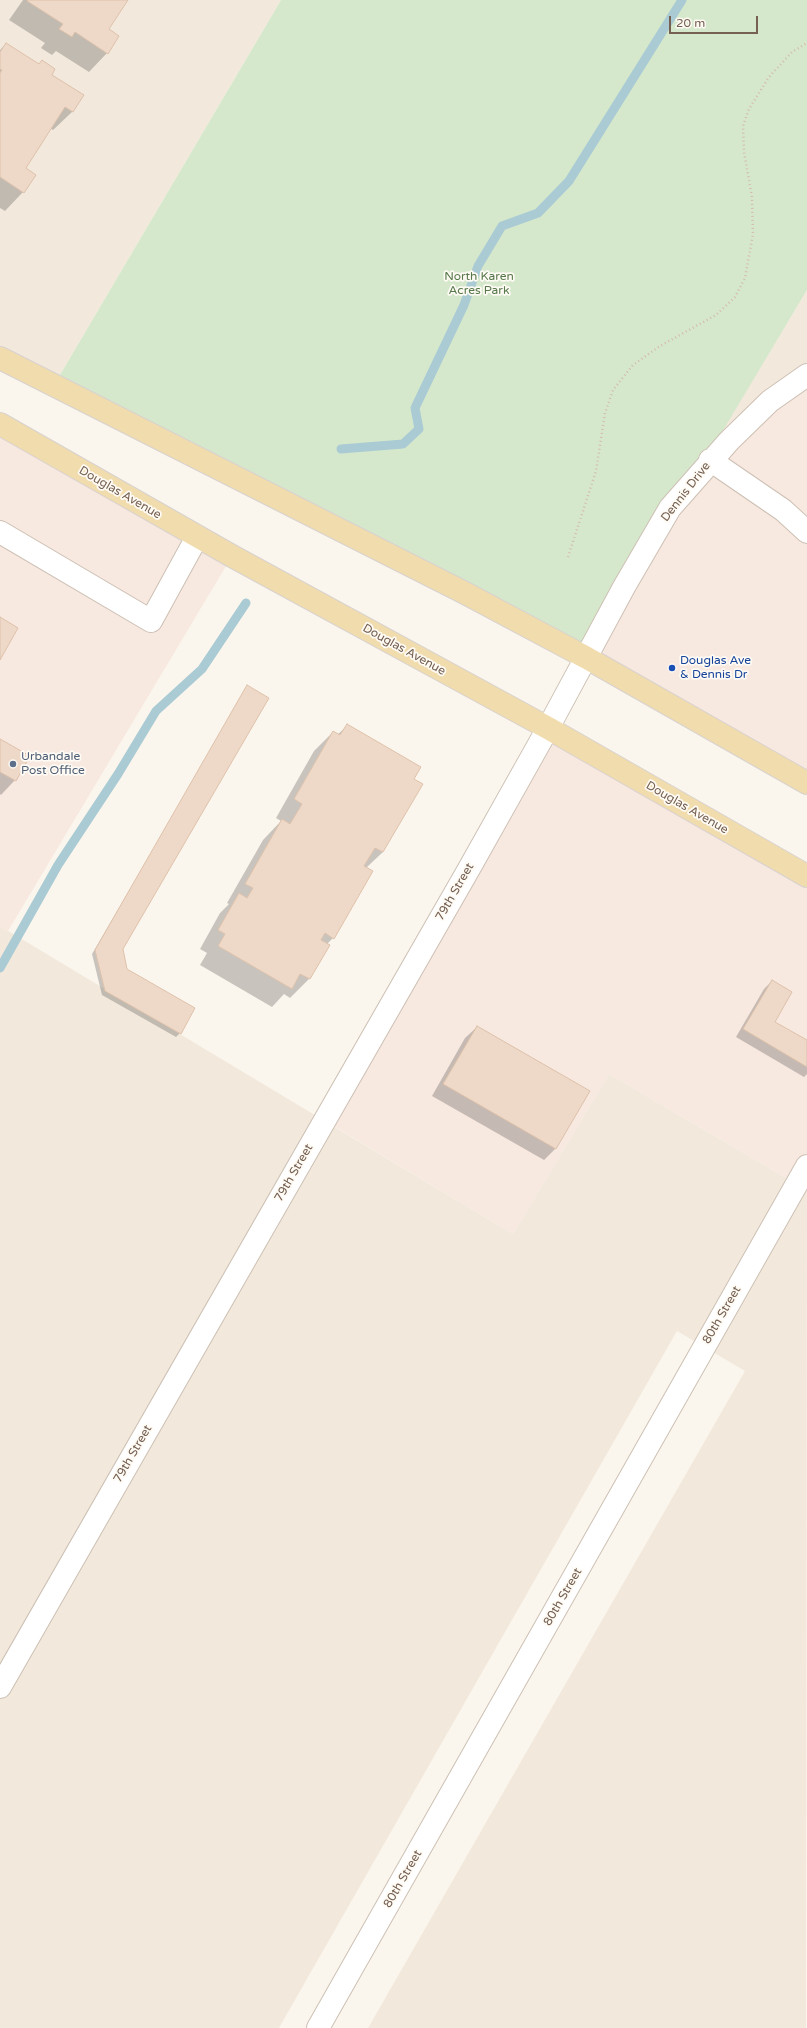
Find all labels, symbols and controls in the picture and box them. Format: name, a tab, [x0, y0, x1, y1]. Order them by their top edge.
scale bar	[671, 8, 760, 34]
text: 20 m	[676, 16, 705, 30]
park label: North Karen Acres Park	[444, 270, 514, 298]
street label: Dennis Drive	[658, 459, 714, 525]
street label: Douglas Avenue	[76, 464, 164, 522]
street label: Douglas Avenue	[360, 621, 448, 679]
place label: Douglas Ave & Dennis Dr	[680, 654, 751, 682]
marker: Douglas Ave & Dennis Dr	[667, 663, 677, 673]
place label: Urbandale Post Office	[21, 750, 85, 778]
marker: Urbandale Post Office	[8, 759, 18, 769]
street label: Douglas Avenue	[643, 779, 731, 837]
street label: 79th Street	[433, 861, 477, 923]
street label: 79th Street	[272, 1142, 316, 1204]
street label: 80th Street	[700, 1284, 744, 1346]
street label: 79th Street	[111, 1423, 155, 1485]
street label: 80th Street	[541, 1566, 585, 1628]
street label: 80th Street	[381, 1848, 425, 1910]

